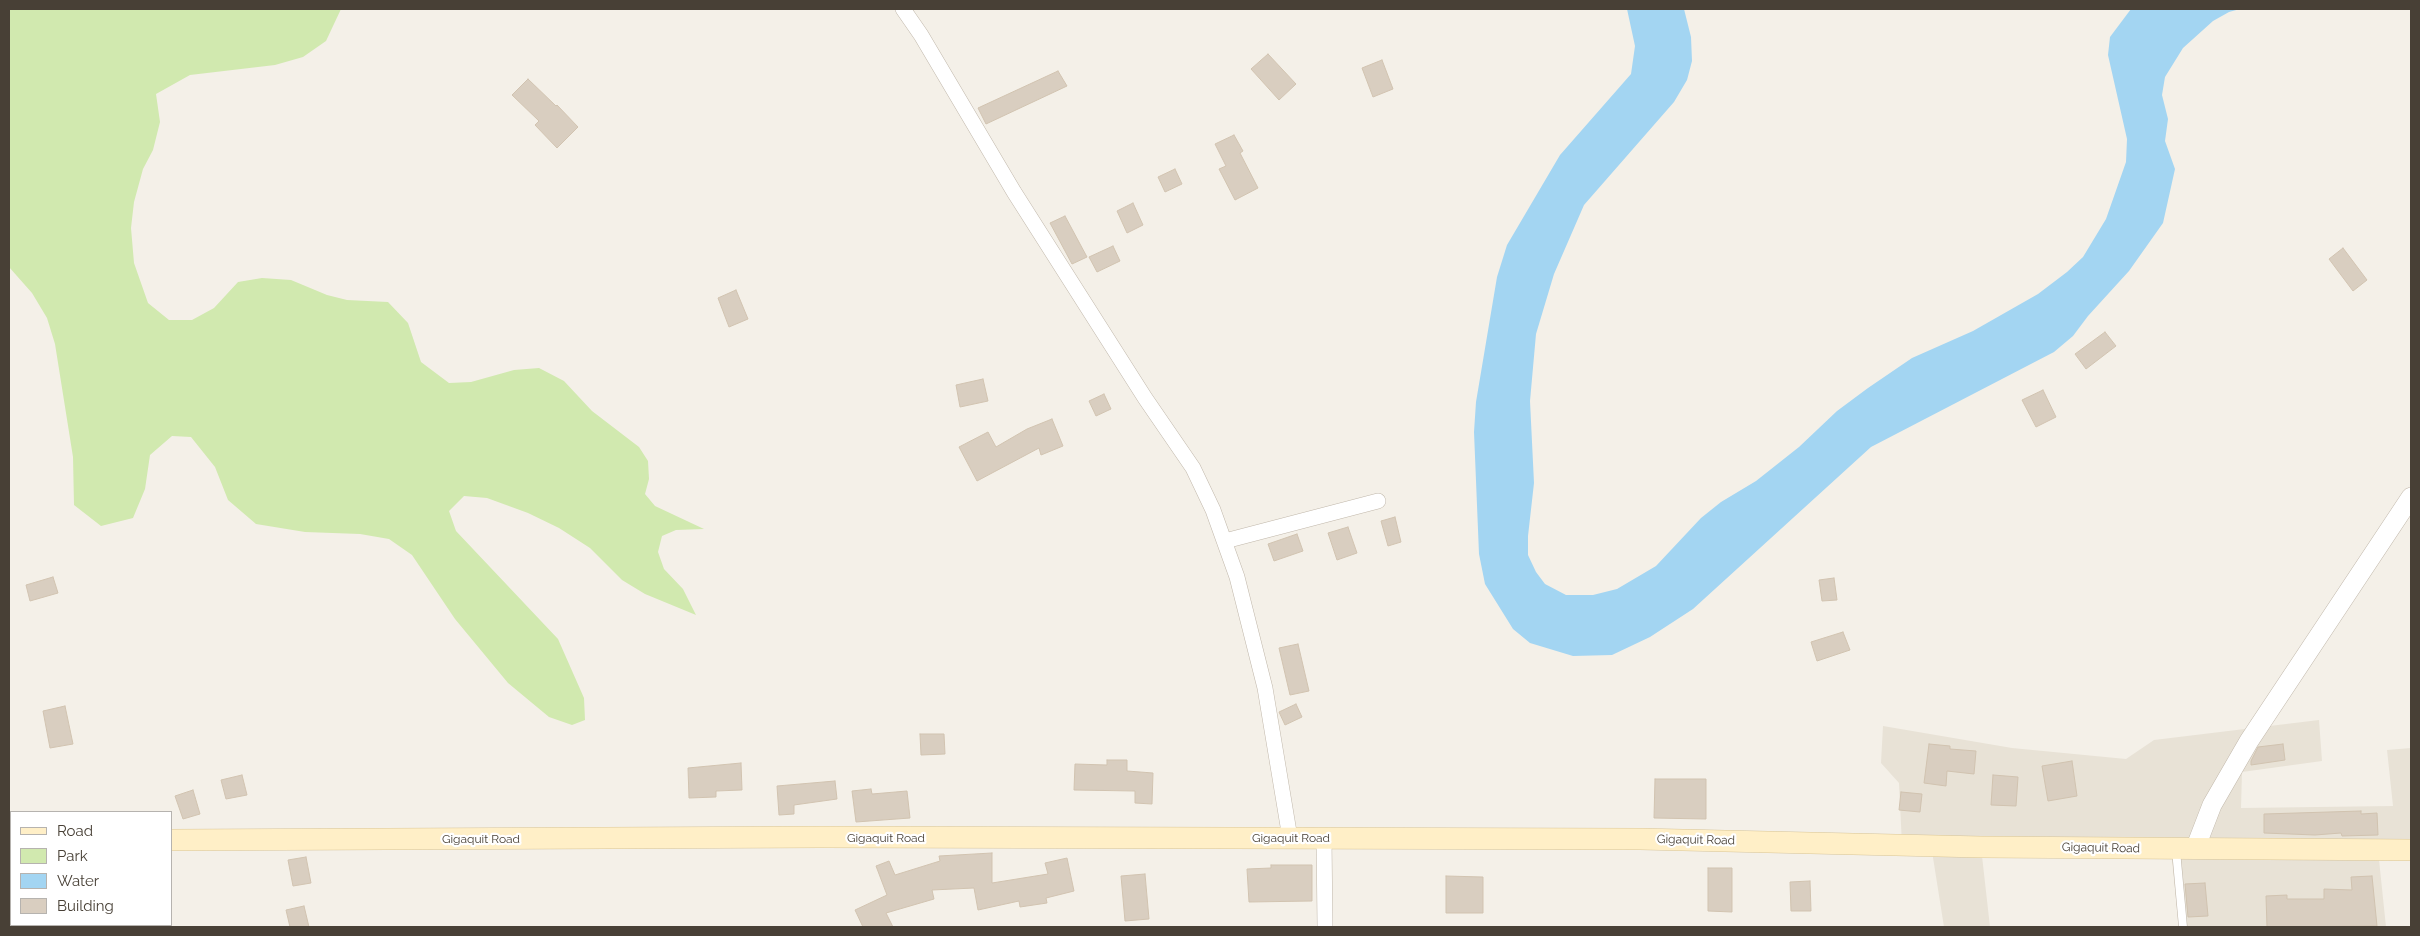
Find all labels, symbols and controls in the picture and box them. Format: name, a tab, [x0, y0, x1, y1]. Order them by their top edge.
legend	[10, 811, 172, 926]
text: Road	[57, 822, 93, 840]
street label: Gigaquit Road	[847, 831, 925, 845]
street label: Gigaquit Road	[1252, 831, 1330, 845]
street label: Gigaquit Road	[442, 832, 520, 846]
street label: Gigaquit Road	[1657, 832, 1735, 848]
street label: Gigaquit Road	[2062, 840, 2140, 856]
text: Park	[57, 847, 88, 865]
text: Water	[57, 872, 99, 890]
text: Building	[57, 897, 114, 915]

